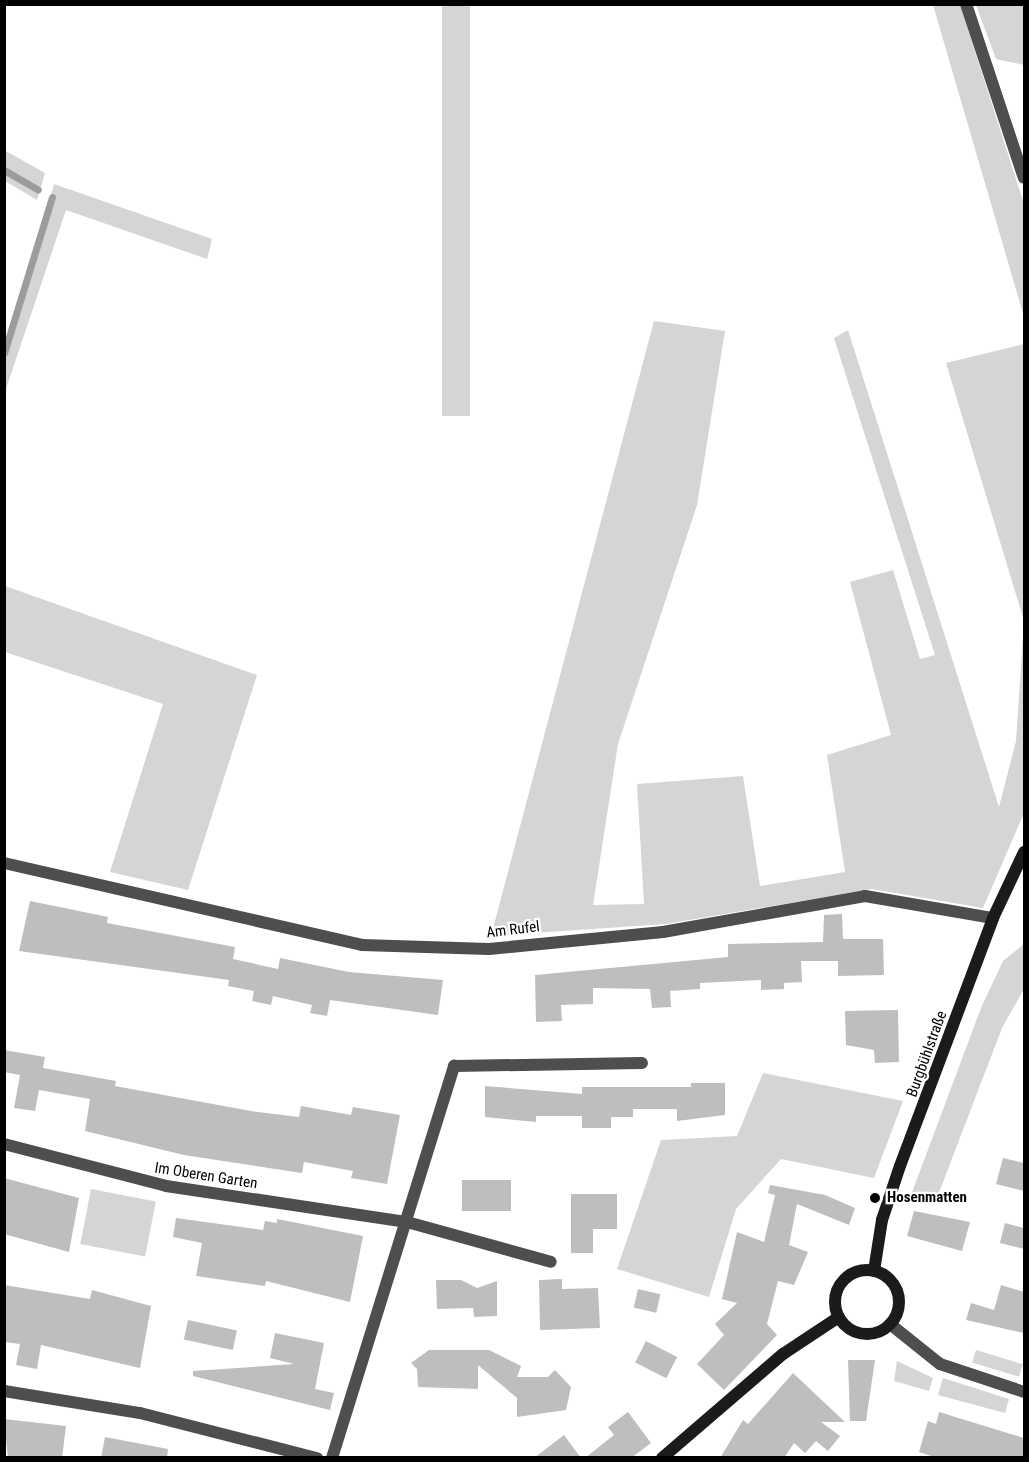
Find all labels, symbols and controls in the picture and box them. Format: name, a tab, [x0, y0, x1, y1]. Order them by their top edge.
street label: Am Rufel	[485, 918, 541, 942]
street label: Burgbühlstraße	[903, 1009, 951, 1099]
street label: Im Oberen Garten	[153, 1159, 259, 1193]
place label: Hosenmatten	[887, 1189, 967, 1207]
marker: Hosenmatten	[868, 1191, 882, 1205]

